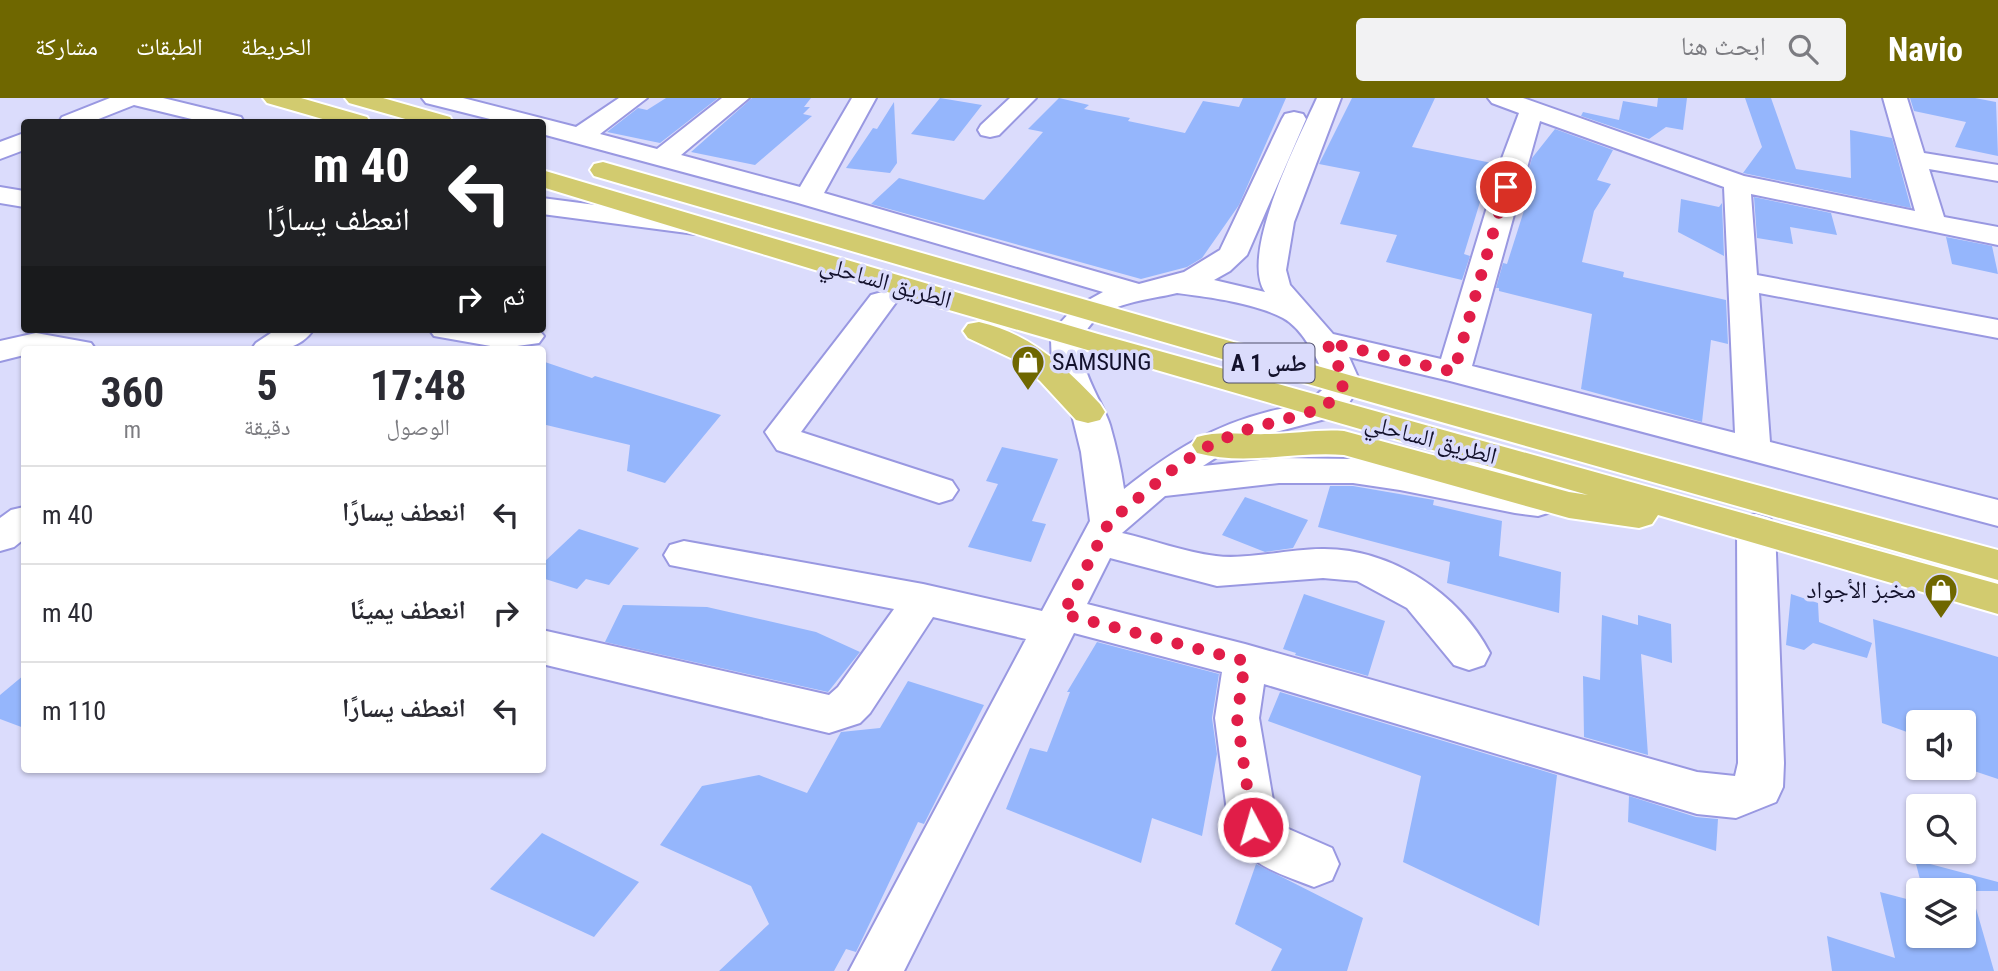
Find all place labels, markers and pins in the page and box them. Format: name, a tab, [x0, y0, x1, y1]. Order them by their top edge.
pin	[1476, 157, 1536, 217]
shop icon: SAMSUNG	[1009, 343, 1047, 392]
place label: SAMSUNG	[1052, 348, 1151, 376]
shop icon: مخبز الأجواد	[1922, 571, 1960, 620]
place label: مخبز الأجواد	[1807, 576, 1916, 604]

